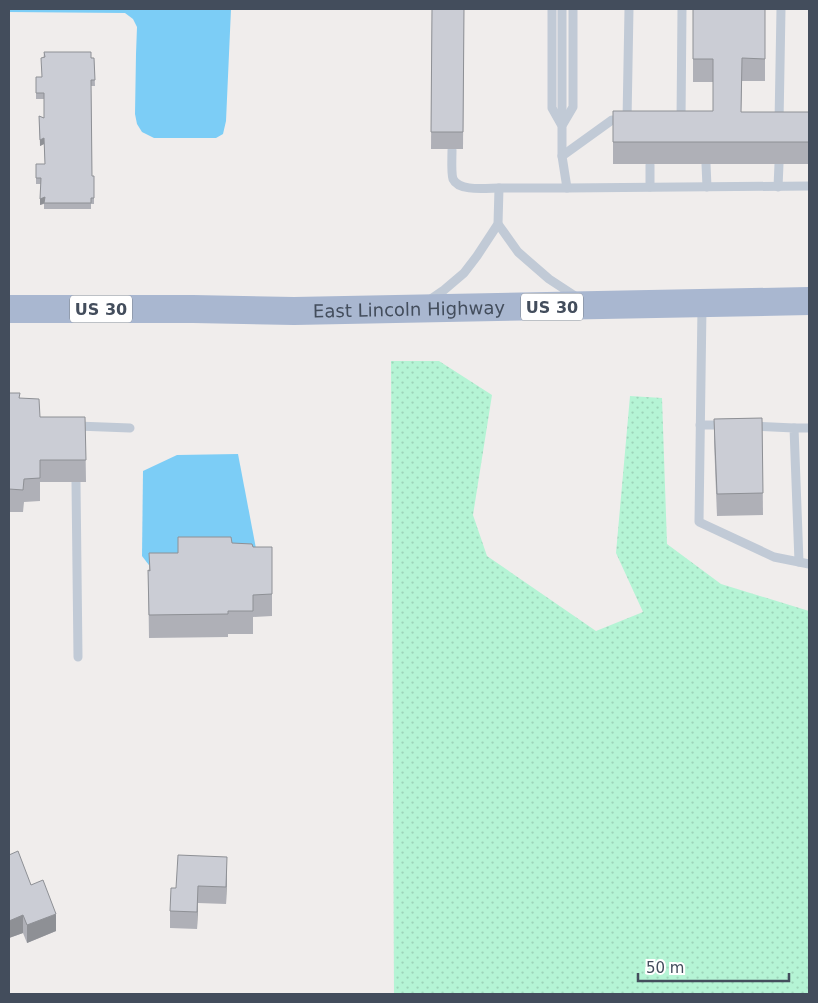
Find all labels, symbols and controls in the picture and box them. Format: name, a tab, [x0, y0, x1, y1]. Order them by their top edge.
road number: US 30	[521, 294, 583, 320]
road number: US 30	[70, 296, 132, 322]
street label: East Lincoln Highway	[313, 296, 505, 321]
scale bar	[638, 950, 789, 982]
text: 50 m	[646, 959, 684, 977]

